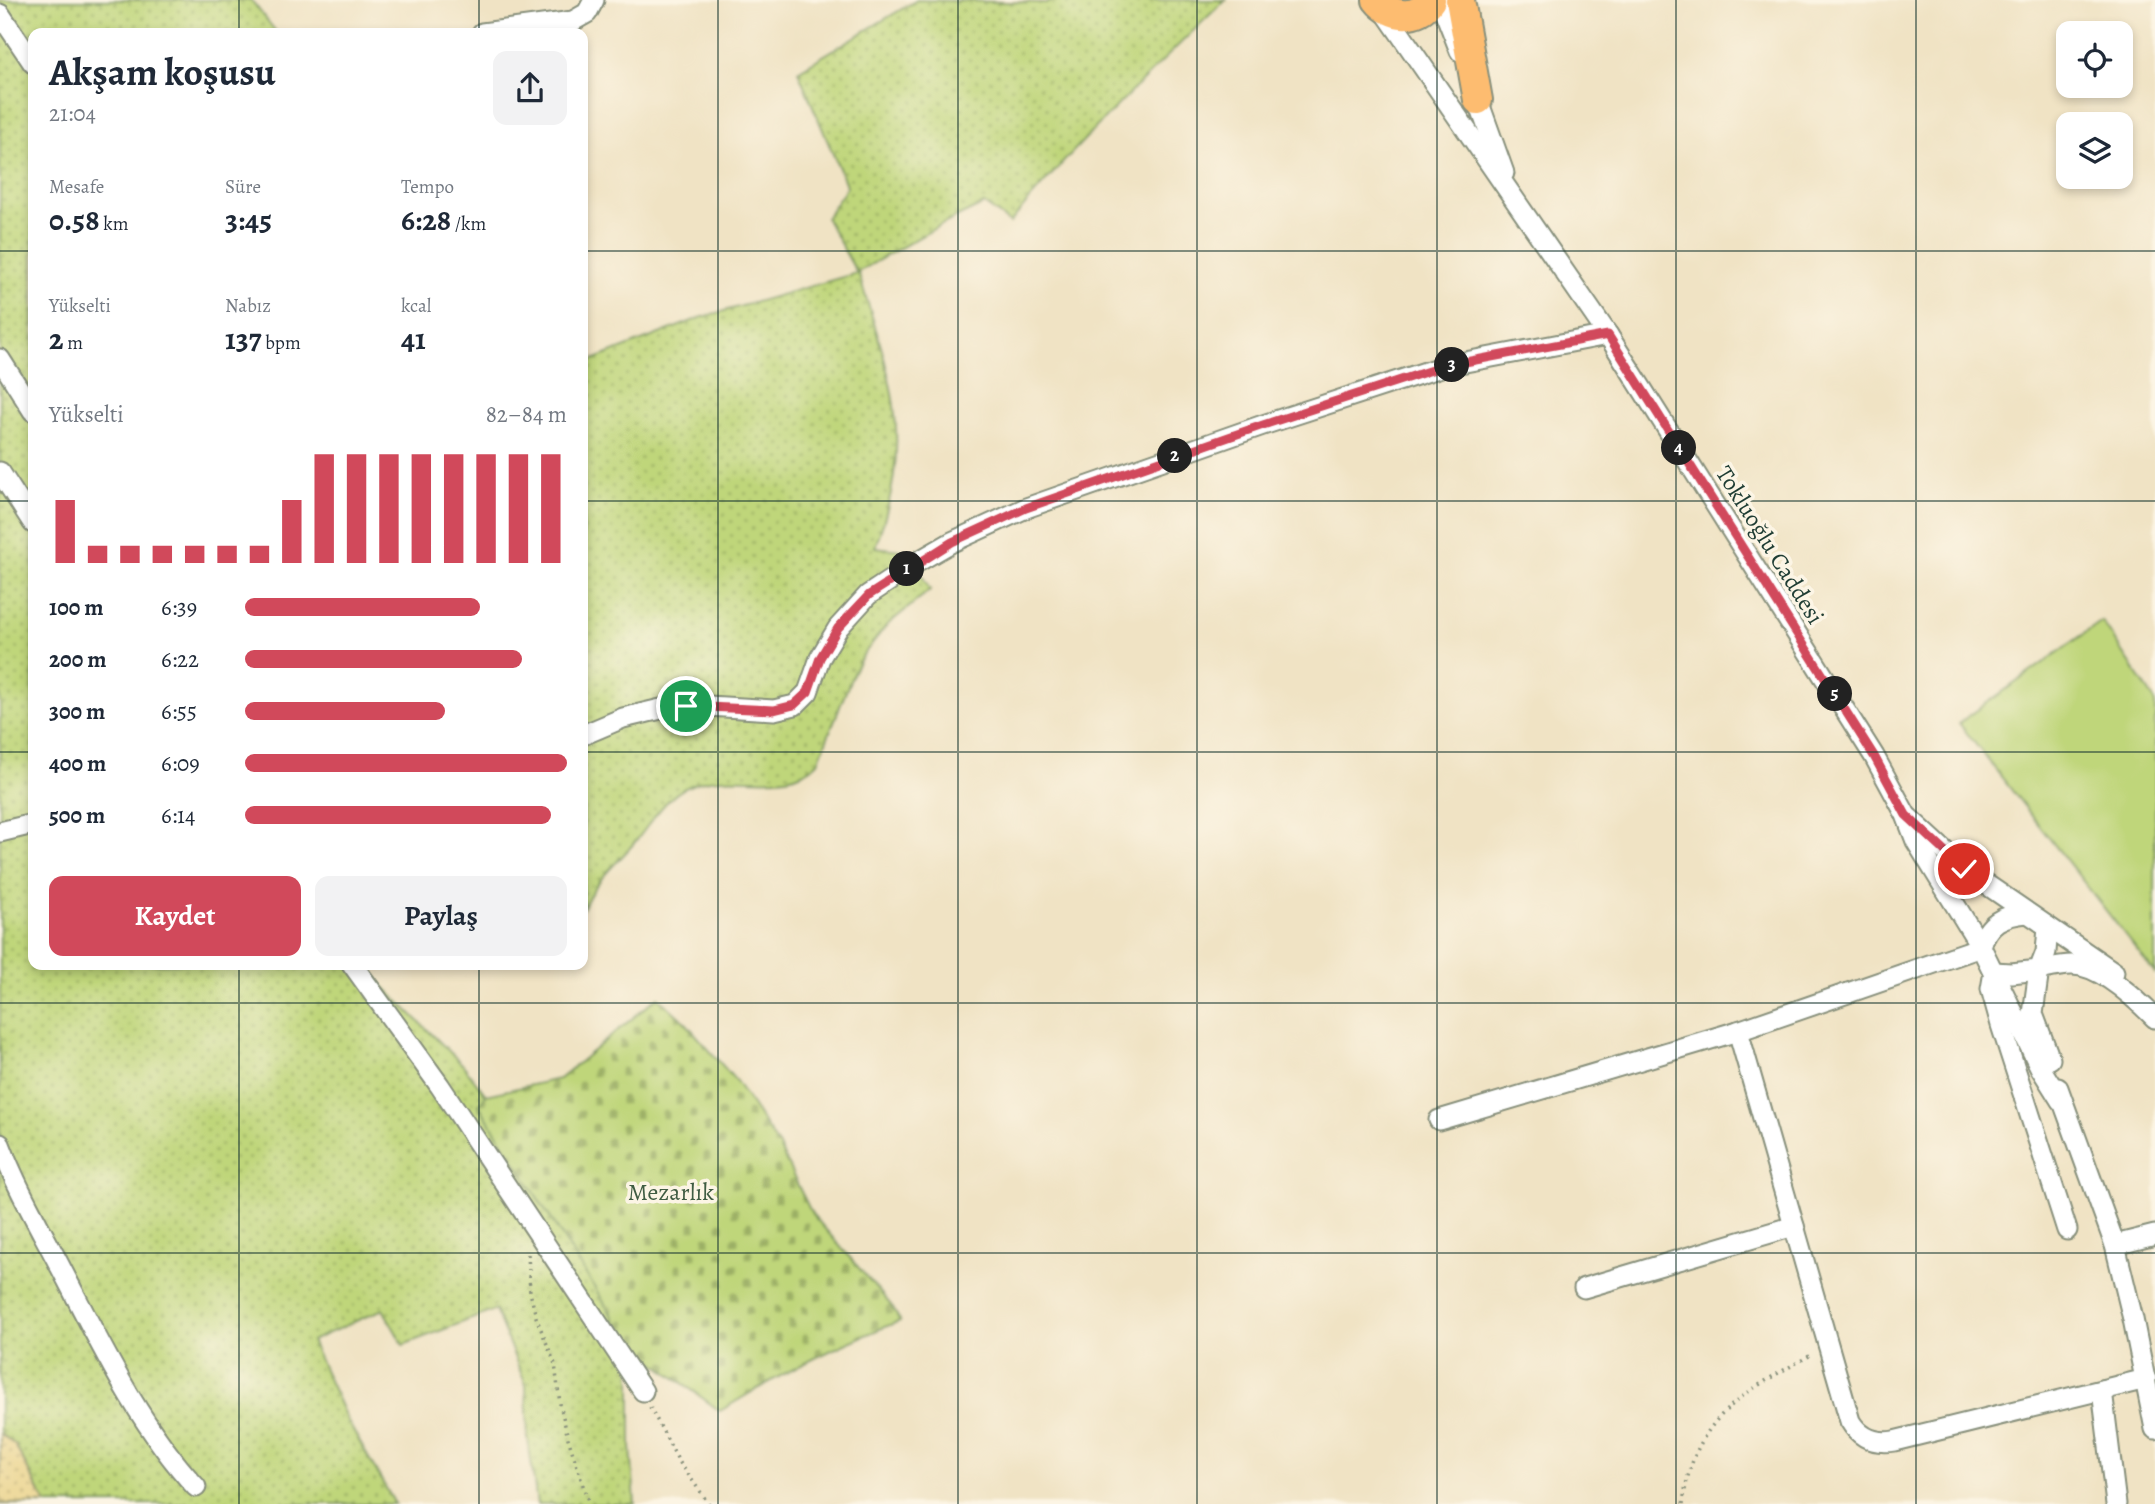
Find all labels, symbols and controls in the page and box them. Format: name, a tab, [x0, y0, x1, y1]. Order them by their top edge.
map controls	[2056, 21, 2133, 189]
button: locate	[2056, 21, 2133, 98]
text: Akşam koşusu	[49, 46, 276, 98]
button: share	[493, 51, 567, 125]
text: 21:04	[49, 98, 96, 129]
button: layers	[2056, 112, 2133, 189]
text: Mesafe	[49, 174, 104, 200]
text: Süre	[225, 174, 261, 200]
text: Tempo	[401, 174, 454, 200]
text: 0.58	[49, 200, 100, 240]
text: 3:45	[225, 200, 272, 240]
text: 6:28	[401, 200, 451, 240]
text: km	[100, 211, 129, 237]
text: /km	[451, 211, 486, 237]
text: Yükselti	[49, 293, 111, 319]
text: Nabız	[225, 293, 271, 319]
text: kcal	[401, 293, 431, 319]
text: 2	[49, 319, 64, 359]
text: 137	[225, 319, 261, 359]
text: 41	[401, 319, 426, 359]
text: m	[64, 330, 83, 356]
text: bpm	[261, 330, 301, 356]
pin: 3	[1434, 348, 1470, 382]
text: 3	[1447, 351, 1456, 377]
text: Yükselti	[49, 399, 124, 430]
text: 82–84 m	[486, 399, 567, 430]
pin: 4	[1662, 430, 1696, 466]
text: 4	[1674, 434, 1683, 460]
pin: 2	[1158, 438, 1192, 474]
text: 2	[1170, 442, 1179, 468]
street label: Tokluoğlu Caddesi	[1708, 460, 1832, 630]
pin: 1	[890, 552, 925, 586]
text: 1	[903, 555, 910, 581]
text: 100 m	[49, 592, 104, 623]
text: 6:39	[161, 592, 197, 623]
text: 200 m	[49, 644, 107, 675]
text: 6:22	[161, 644, 199, 675]
pin	[656, 676, 716, 736]
pin: 5	[1818, 676, 1853, 712]
text: 5	[1830, 680, 1839, 706]
icon: arrive	[667, 687, 705, 725]
text: 300 m	[49, 696, 105, 727]
text: 6:55	[161, 696, 197, 727]
text: 400 m	[49, 748, 106, 779]
text: 6:09	[161, 748, 200, 779]
text: 500 m	[49, 800, 105, 831]
text: 6:14	[161, 800, 195, 831]
pin	[1934, 839, 1994, 899]
icon: check	[1945, 850, 1983, 888]
button: Kaydet	[49, 876, 301, 956]
button: Paylaş	[315, 876, 567, 956]
park label: Mezarlık	[628, 1176, 714, 1208]

